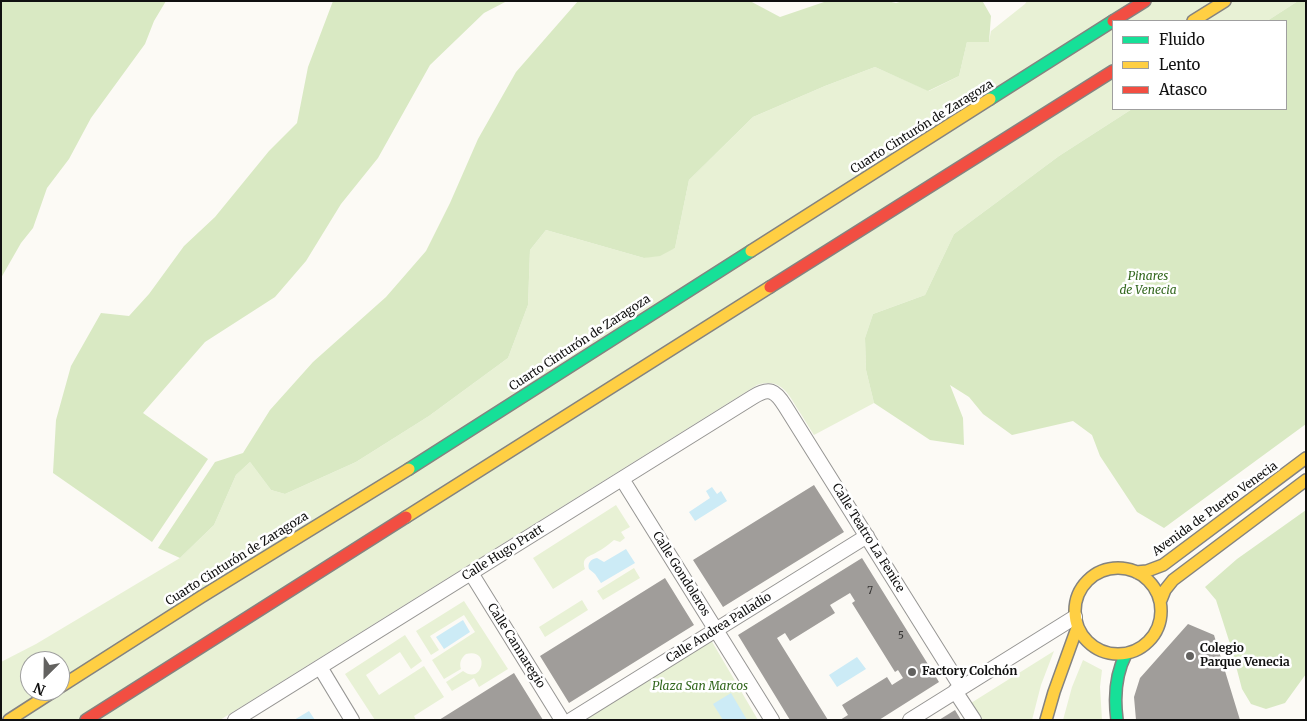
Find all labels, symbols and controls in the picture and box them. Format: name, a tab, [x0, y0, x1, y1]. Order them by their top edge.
legend	[1112, 20, 1287, 110]
text: Fluido	[1159, 30, 1205, 49]
text: Lento	[1159, 55, 1200, 74]
street label: Cuarto Cinturón de Zaragoza	[848, 77, 996, 177]
text: Atasco	[1159, 80, 1207, 99]
park label: Pinares de Venecia	[1119, 270, 1177, 298]
street label: Cuarto Cinturón de Zaragoza	[507, 292, 653, 394]
street label: Avenida de Puerto Venecia	[1150, 459, 1280, 559]
street label: Calle Teatro La Fenice	[829, 481, 907, 595]
street label: Cuarto Cinturón de Zaragoza	[163, 509, 311, 609]
street label: Calle Hugo Pratt	[460, 522, 546, 584]
street label: Calle Gondoleros	[649, 529, 713, 619]
house number: 7	[867, 585, 873, 597]
street label: Calle Andrea Palladio	[664, 590, 774, 666]
street label: Calle Cannaregio	[484, 601, 548, 691]
house number: 5	[898, 630, 904, 642]
place label: Colegio Parque Venecia	[1200, 642, 1290, 670]
marker: Colegio Parque Venecia	[1184, 650, 1196, 662]
north arrow	[20, 651, 70, 701]
place label: Factory Colchón	[922, 665, 1017, 679]
marker: Factory Colchón	[906, 666, 918, 678]
text: N	[31, 678, 48, 699]
park label: Plaza San Marcos	[652, 680, 748, 694]

